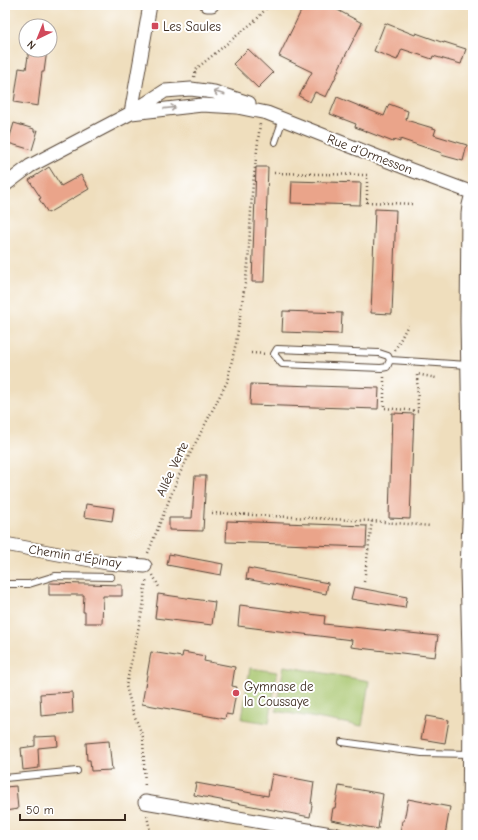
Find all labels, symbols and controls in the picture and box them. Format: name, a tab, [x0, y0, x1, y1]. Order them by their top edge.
north arrow	[18, 18, 58, 58]
place label: Les Saules	[163, 19, 221, 34]
marker: Les Saules	[150, 21, 160, 31]
text: N	[24, 38, 39, 52]
one-way arrow	[213, 89, 226, 96]
one-way arrow	[163, 105, 176, 112]
street label: Rue d'Ormesson	[325, 131, 415, 177]
street label: Allée Verte	[153, 439, 191, 499]
street label: Chemin d'Épinay	[28, 540, 123, 571]
place label: Gymnase de la Coussaye	[244, 679, 314, 709]
marker: Gymnase de la Coussaye	[231, 688, 241, 698]
scale bar	[20, 796, 125, 822]
text: 50 m	[26, 803, 54, 817]

